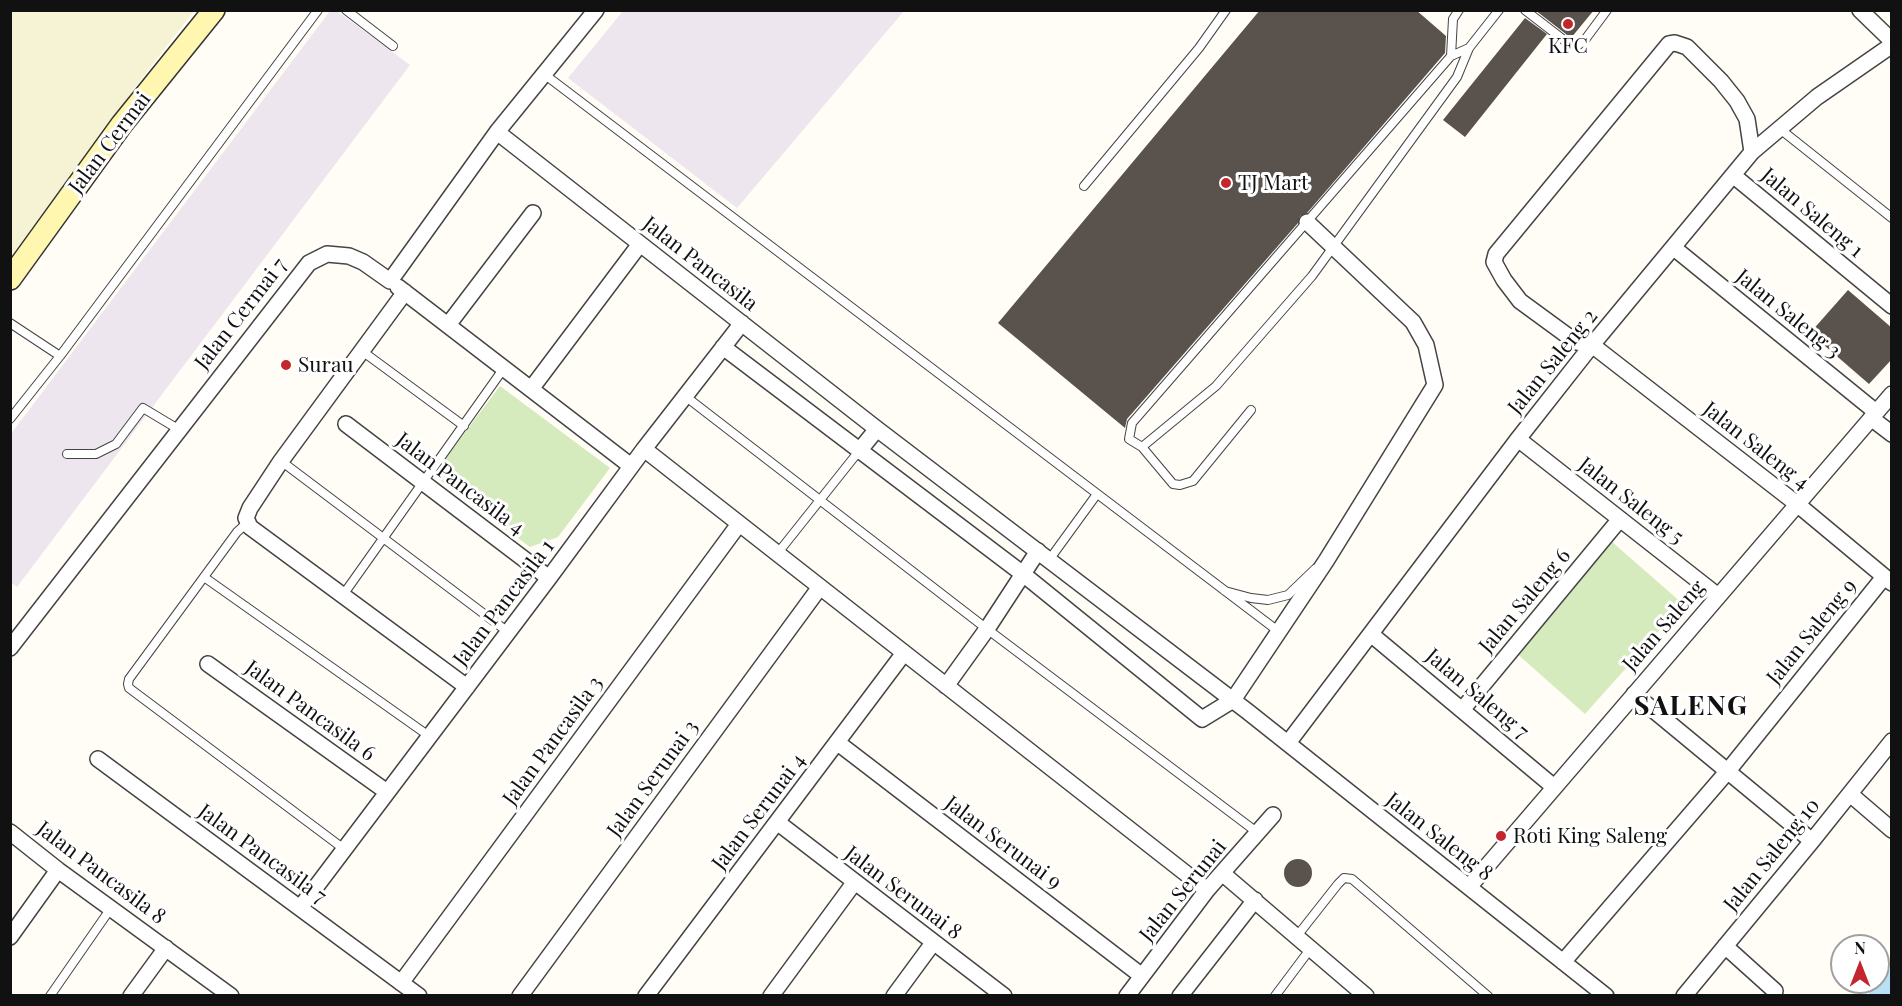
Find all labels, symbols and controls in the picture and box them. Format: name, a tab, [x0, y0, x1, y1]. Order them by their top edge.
marker: KFC	[1561, 17, 1575, 31]
place label: KFC	[1548, 33, 1588, 59]
street label: Jalan Cermai	[64, 87, 156, 199]
street label: Jalan Saleng 1	[1756, 163, 1868, 263]
place label: TJ Mart	[1238, 170, 1309, 196]
marker: TJ Mart	[1219, 176, 1233, 190]
street label: Jalan Pancasila	[638, 211, 762, 317]
street label: Jalan Cermai 7	[190, 253, 292, 375]
street label: Jalan Saleng 3	[1731, 264, 1845, 364]
street label: Jalan Saleng 2	[1503, 304, 1603, 420]
place label: Surau	[298, 352, 354, 378]
marker: Surau	[279, 358, 293, 372]
street label: Jalan Saleng 4	[1698, 397, 1814, 495]
street label: Jalan Pancasila 4	[391, 427, 529, 541]
street label: Jalan Saleng 5	[1573, 452, 1689, 550]
street label: Jalan Pancasila 1	[448, 535, 560, 671]
street label: Jalan Saleng 6	[1474, 544, 1576, 658]
street label: Jalan Saleng 9	[1762, 574, 1862, 690]
street label: Jalan Saleng	[1618, 575, 1710, 677]
street label: Jalan Saleng 7	[1420, 644, 1534, 744]
street label: Jalan Pancasila 6	[240, 655, 380, 767]
street label: Jalan Pancasila 3	[498, 671, 608, 811]
district label: SALENG	[1634, 691, 1748, 723]
street label: Jalan Serunai 3	[602, 716, 704, 842]
street label: Jalan Serunai 4	[707, 749, 811, 875]
street label: Jalan Saleng 8	[1380, 787, 1498, 887]
street label: Jalan Serunai 9	[940, 791, 1066, 895]
street label: Jalan Saleng 10	[1719, 793, 1825, 917]
street label: Jalan Pancasila 7	[193, 799, 331, 909]
street label: Jalan Pancasila 8	[32, 816, 170, 930]
place label: Roti King Saleng	[1513, 823, 1667, 849]
marker: Roti King Saleng	[1494, 829, 1508, 843]
street label: Jalan Serunai	[1134, 835, 1232, 947]
street label: Jalan Serunai 8	[840, 841, 966, 945]
north arrow	[1830, 934, 1890, 994]
text: N	[1854, 937, 1866, 958]

